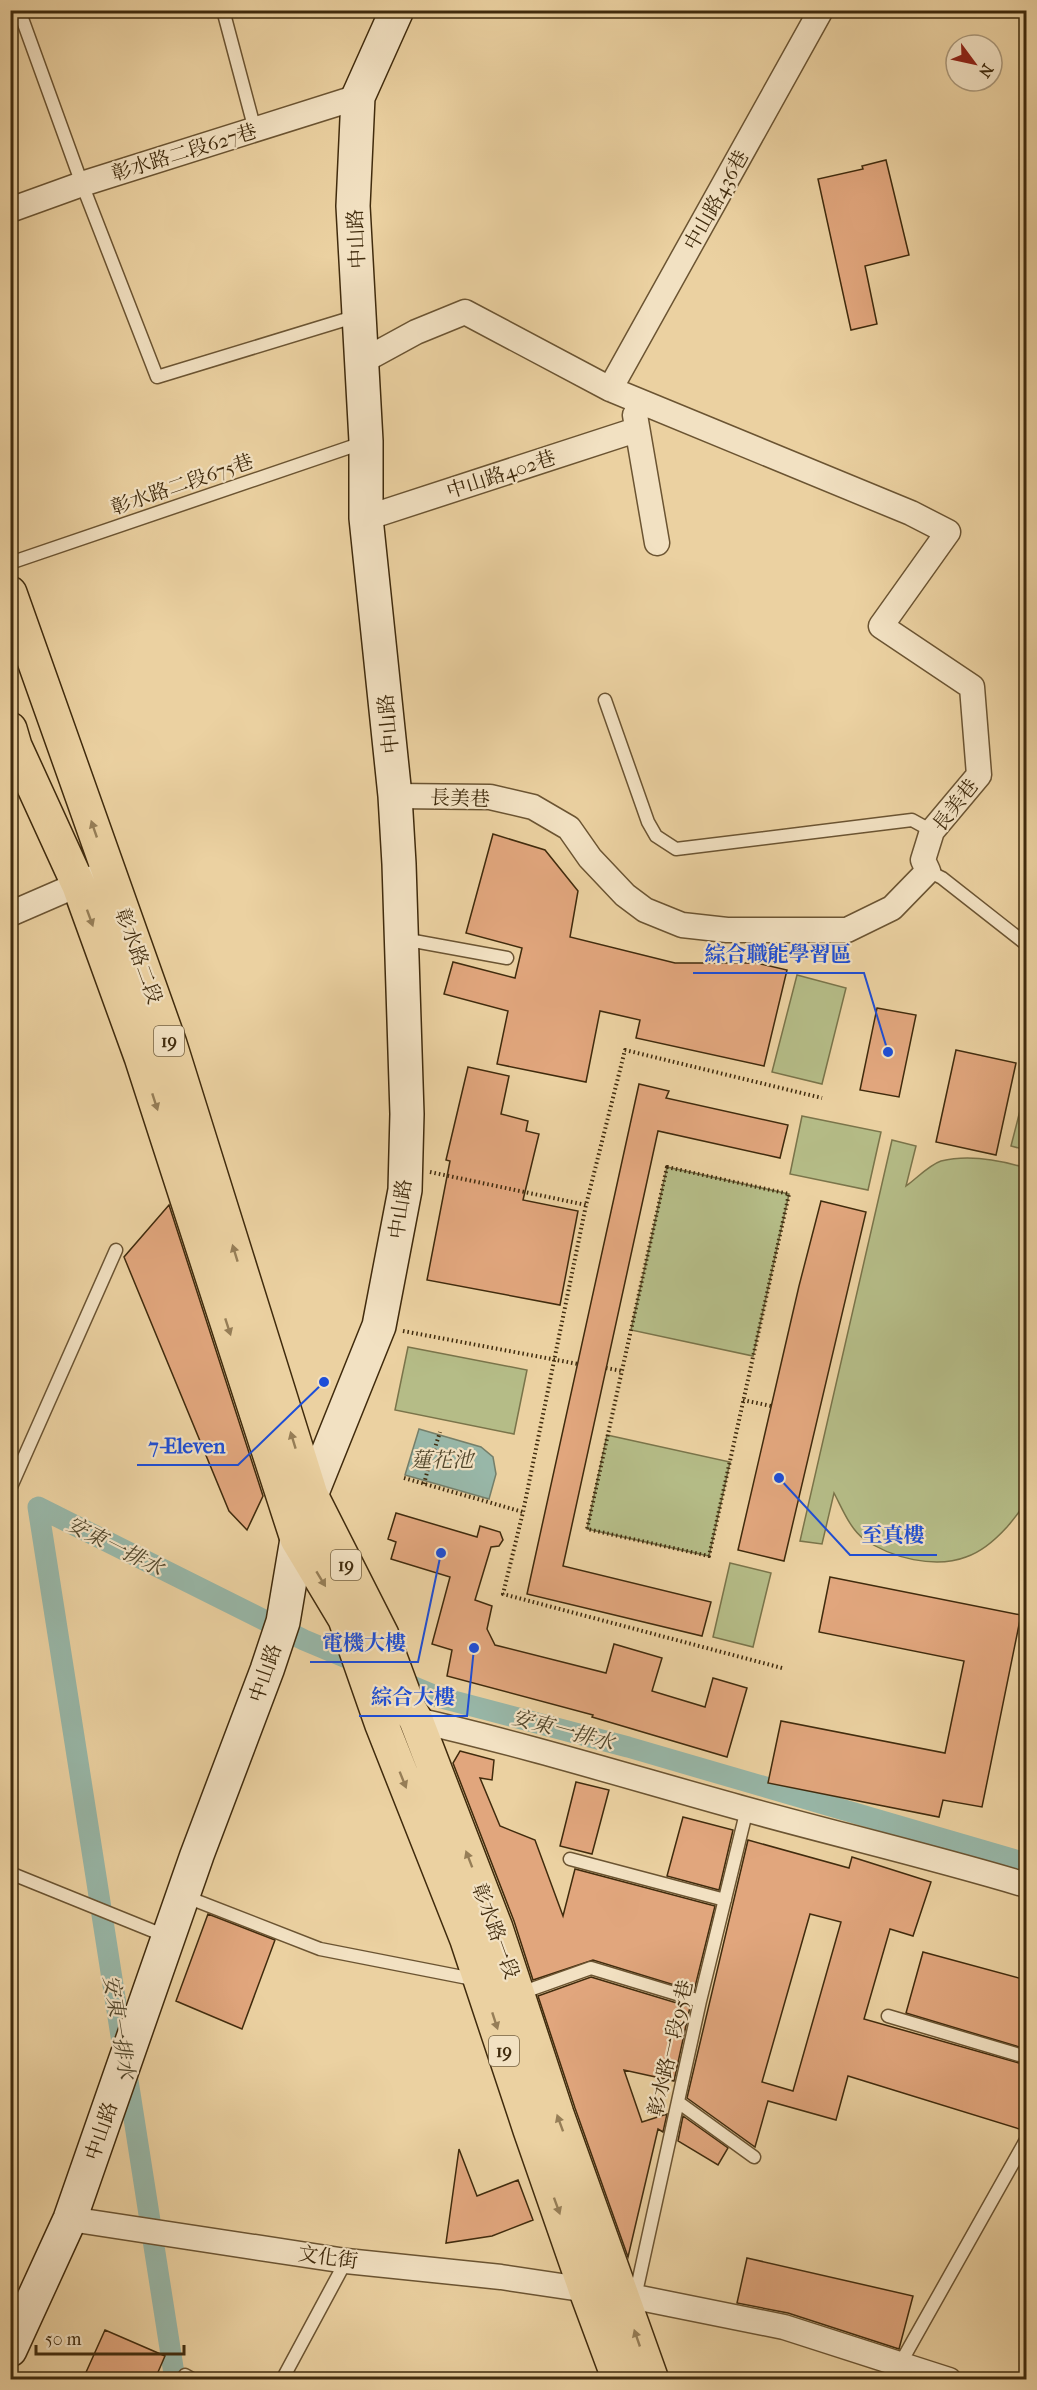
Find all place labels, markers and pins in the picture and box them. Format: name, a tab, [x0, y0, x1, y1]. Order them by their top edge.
callout: 綜合職能學習區	[693, 934, 864, 973]
callout: 7-Eleven	[137, 1426, 238, 1465]
callout: 至真樓	[850, 1516, 937, 1555]
callout: 電機大樓	[310, 1623, 418, 1662]
callout: 綜合大樓	[359, 1677, 467, 1716]

